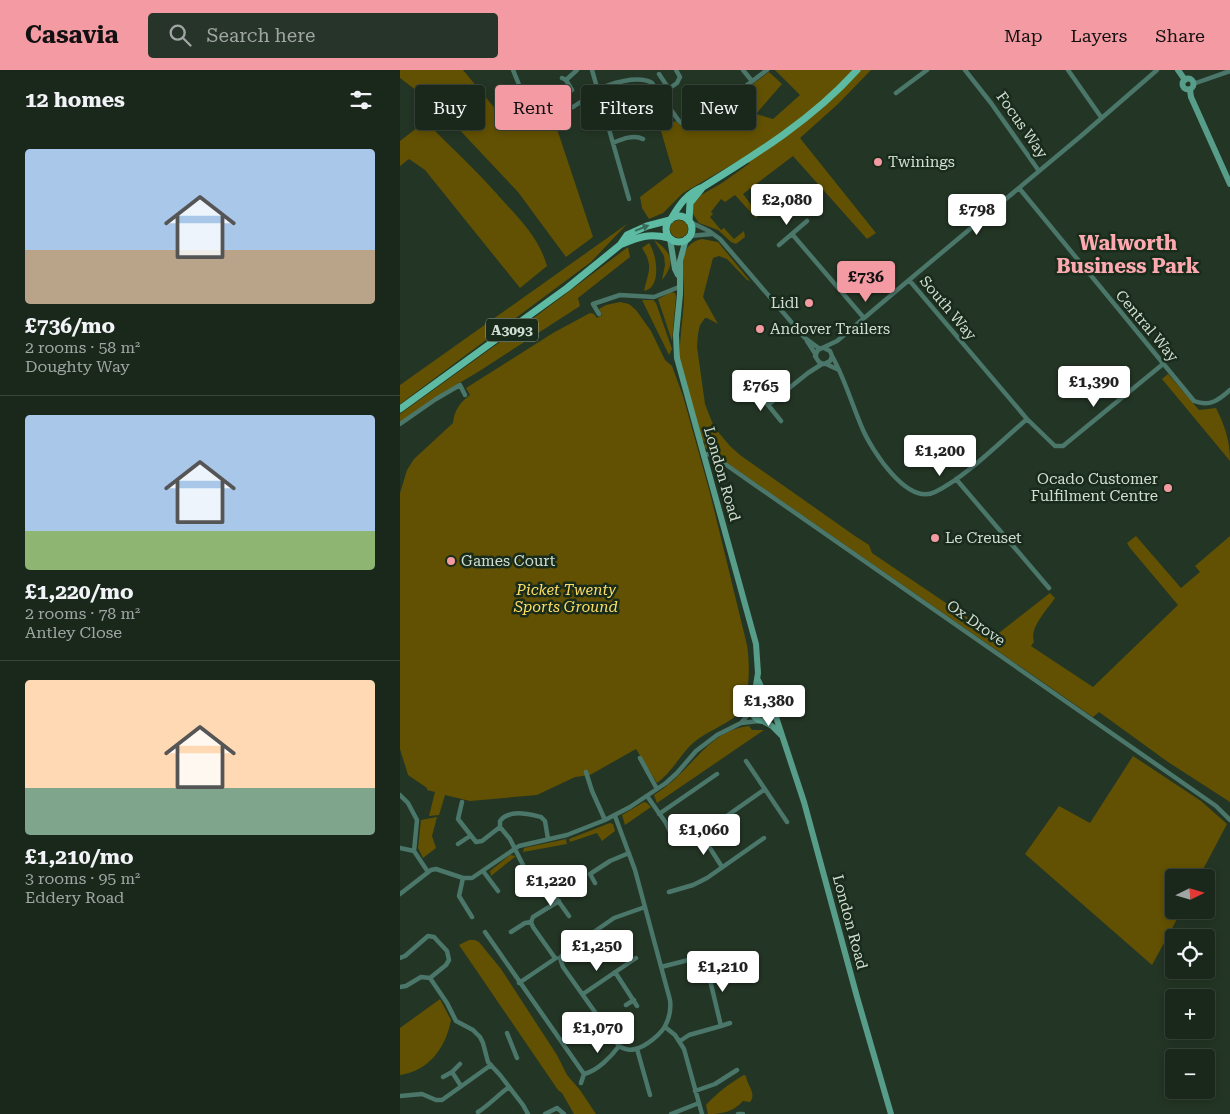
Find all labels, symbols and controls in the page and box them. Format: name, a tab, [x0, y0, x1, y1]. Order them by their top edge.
search box	[148, 13, 498, 58]
text: Casavia	[25, 21, 118, 49]
icon: search	[166, 21, 194, 49]
text: Search here	[206, 24, 315, 47]
text: Map	[1004, 25, 1043, 46]
text: Layers	[1071, 25, 1127, 46]
text: Share	[1155, 25, 1205, 46]
chip: Buy	[415, 85, 485, 130]
chip: Rent	[495, 85, 571, 130]
chip: Filters	[581, 85, 672, 130]
chip: New	[682, 85, 756, 130]
icon: filters	[347, 86, 375, 114]
text: 12 homes	[25, 88, 125, 112]
street label: Focus Way	[992, 88, 1052, 162]
place label: Twinings	[888, 153, 955, 171]
marker: Twinings	[872, 156, 884, 168]
icon: home	[155, 182, 245, 272]
pin: £2,080	[746, 184, 828, 226]
text: £2,080	[762, 190, 812, 209]
pin: £798	[947, 194, 1007, 236]
text: £798	[959, 200, 995, 219]
one-way arrow	[635, 224, 650, 232]
district label: Walworth Business Park	[1056, 231, 1200, 278]
pin: £736	[836, 260, 896, 303]
text: £736	[848, 267, 884, 286]
street label: South Way	[916, 272, 980, 344]
street label: Central Way	[1112, 286, 1182, 366]
place label: Lidl	[771, 294, 799, 312]
marker: Lidl	[803, 297, 815, 309]
text: £736/mo	[25, 314, 115, 338]
road number: A3093	[486, 318, 538, 342]
place label: Andover Trailers	[770, 320, 890, 338]
marker: Andover Trailers	[754, 323, 766, 335]
text: 2 rooms · 58 m²	[25, 338, 140, 357]
text: Doughty Way	[25, 357, 130, 376]
pin: £1,390	[1053, 366, 1135, 408]
pin: £765	[731, 370, 791, 412]
text: £1,390	[1069, 372, 1119, 391]
text: £765	[743, 376, 779, 395]
street label: London Road	[700, 425, 744, 524]
pin: £1,200	[899, 434, 981, 477]
text: £1,200	[915, 441, 965, 460]
icon: home	[155, 447, 245, 537]
place label: Ocado Customer Fulfilment Centre	[1031, 470, 1158, 505]
marker: Ocado Customer Fulfilment Centre	[1162, 482, 1174, 494]
place label: Le Creuset	[945, 529, 1022, 547]
marker: Le Creuset	[929, 532, 941, 544]
place label: Games Court	[461, 552, 556, 570]
marker: Games Court	[445, 555, 457, 567]
text: £1,220/mo	[25, 580, 134, 604]
park label: Picket Twenty Sports Ground	[513, 581, 618, 616]
street label: Ox Drove	[943, 596, 1009, 650]
text: 2 rooms · 78 m²	[25, 604, 140, 623]
text: Antley Close	[25, 623, 122, 642]
pin: £1,380	[728, 684, 810, 727]
text: £1,380	[744, 691, 794, 710]
icon: home	[155, 712, 245, 802]
pin: £1,060	[663, 814, 745, 856]
text: £1,060	[679, 820, 729, 839]
text: £1,210/mo	[25, 845, 134, 869]
pin: £1,220	[510, 864, 592, 907]
text: 3 rooms · 95 m²	[25, 869, 140, 888]
north arrow	[1165, 869, 1215, 919]
map controls	[1165, 869, 1215, 1099]
text: £1,220	[526, 871, 576, 890]
street label: London Road	[829, 873, 871, 972]
text: Eddery Road	[25, 888, 124, 907]
button: locate	[1165, 929, 1215, 979]
pin: £1,250	[556, 930, 638, 972]
text: £1,250	[572, 936, 622, 955]
pin: £1,210	[682, 950, 764, 993]
text: £1,210	[698, 957, 748, 976]
button: +	[1165, 989, 1215, 1039]
pin: £1,070	[557, 1012, 639, 1054]
text: £1,070	[573, 1018, 623, 1037]
button: −	[1165, 1049, 1215, 1099]

